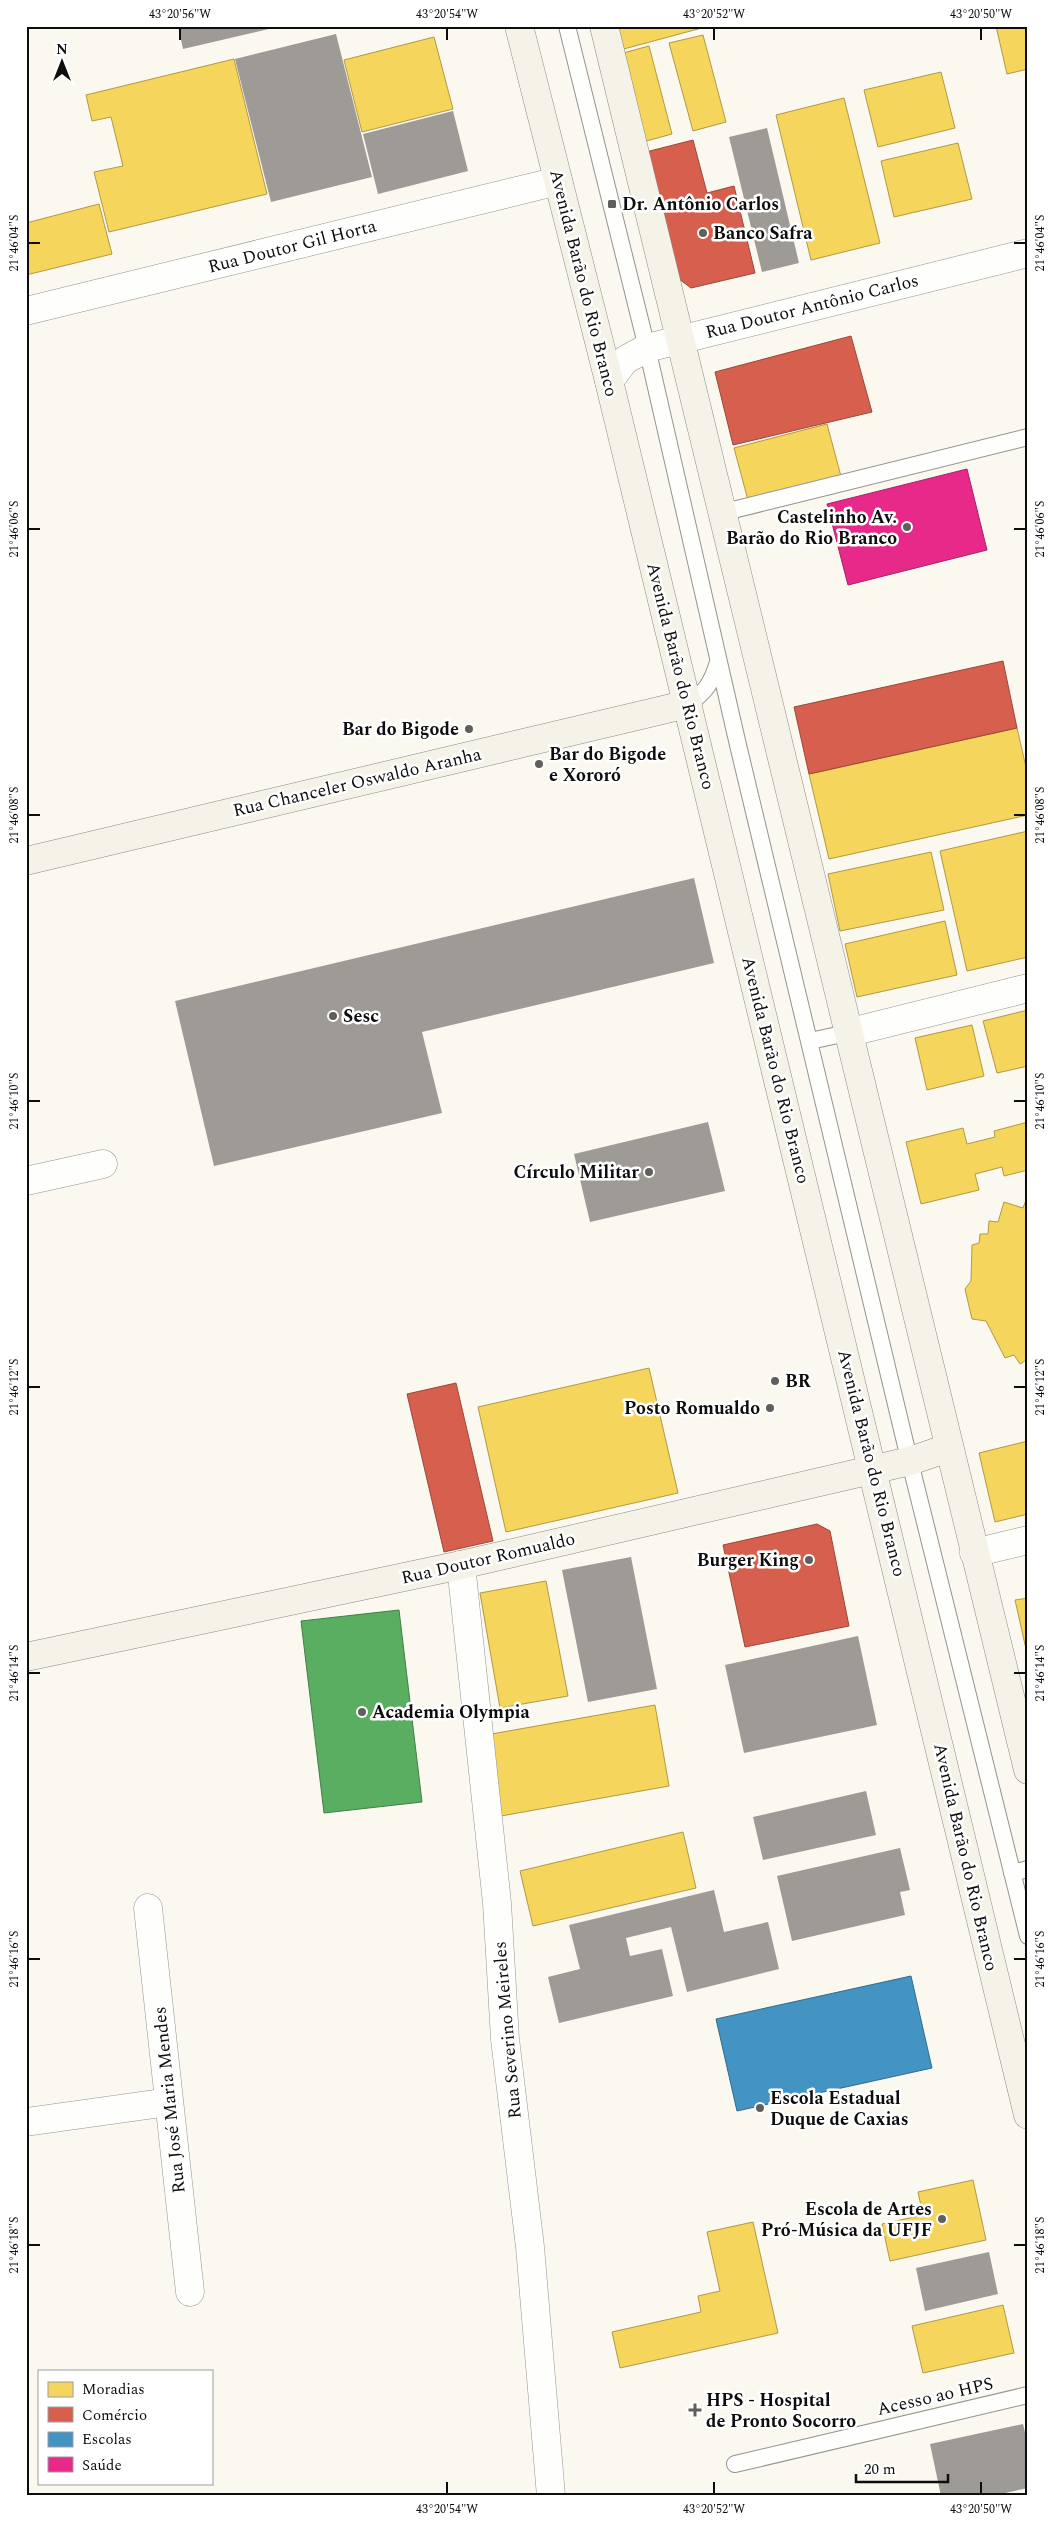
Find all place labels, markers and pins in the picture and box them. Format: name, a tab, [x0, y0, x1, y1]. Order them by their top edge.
place label: Dr. Antônio Carlos	[622, 191, 779, 218]
marker: Dr. Antônio Carlos	[606, 198, 618, 210]
place label: Banco Safra	[713, 220, 813, 247]
marker: Banco Safra	[697, 227, 709, 239]
place label: Castelinho Av. Barão do Rio Branco	[726, 504, 897, 552]
marker: Castelinho Av. Barão do Rio Branco	[901, 521, 913, 533]
place label: Bar do Bigode	[342, 716, 459, 743]
marker: Bar do Bigode	[463, 723, 475, 735]
place label: Bar do Bigode e Xororó	[549, 741, 666, 789]
marker: Bar do Bigode e Xororó	[533, 758, 545, 770]
place label: Sesc	[343, 1003, 379, 1030]
marker: Sesc	[327, 1010, 339, 1022]
place label: Círculo Militar	[513, 1159, 639, 1186]
marker: Círculo Militar	[643, 1166, 655, 1178]
place label: BR	[785, 1368, 812, 1395]
marker: BR	[769, 1375, 781, 1387]
place label: Posto Romualdo	[624, 1395, 760, 1422]
marker: Posto Romualdo	[764, 1402, 776, 1414]
place label: Burger King	[697, 1547, 799, 1574]
marker: Burger King	[803, 1554, 815, 1566]
place label: Academia Olympia	[372, 1699, 531, 1726]
marker: Academia Olympia	[356, 1706, 368, 1718]
place label: Escola Estadual Duque de Caxias	[770, 2085, 909, 2133]
marker: Escola Estadual Duque de Caxias	[754, 2102, 766, 2114]
place label: Escola de Artes Pró-Música da UFJF	[761, 2196, 932, 2244]
marker: Escola de Artes Pró-Música da UFJF	[936, 2213, 948, 2225]
place label: HPS - Hospital de Pronto Socorro	[706, 2387, 856, 2435]
marker: HPS - Hospital de Pronto Socorro	[688, 2403, 702, 2417]

